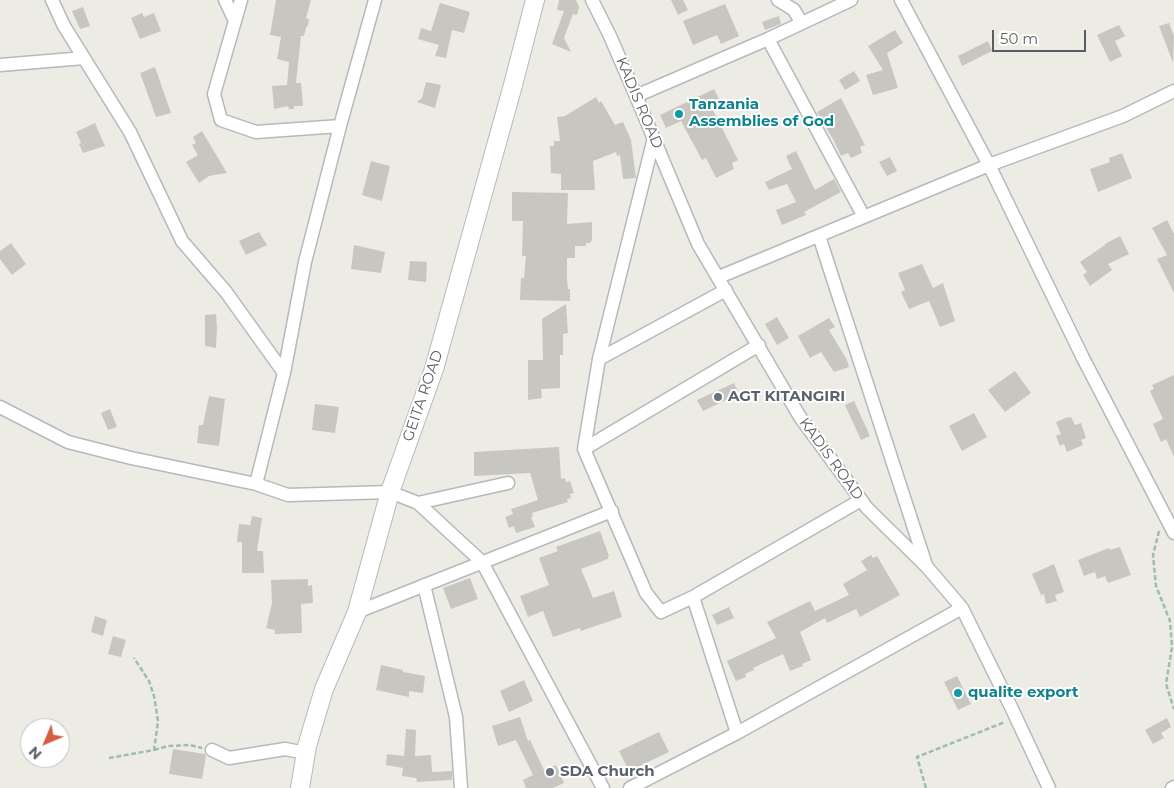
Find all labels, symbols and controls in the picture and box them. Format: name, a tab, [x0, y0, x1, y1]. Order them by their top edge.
scale bar	[994, 20, 1088, 52]
text: 50 m	[1000, 29, 1038, 48]
street label: KADIS ROAD	[612, 55, 666, 151]
place label: Tanzania Assemblies of God	[689, 96, 834, 131]
marker: Tanzania Assemblies of God	[673, 108, 685, 120]
street label: GEITA ROAD	[399, 348, 447, 444]
place label: AGT KITANGIRI	[728, 388, 845, 406]
marker: AGT KITANGIRI	[712, 391, 724, 403]
street label: KADIS ROAD	[795, 414, 867, 504]
place label: qualite export	[968, 684, 1078, 702]
marker: qualite export	[952, 687, 964, 699]
north arrow	[20, 718, 70, 768]
text: N	[25, 743, 45, 763]
place label: SDA Church	[560, 763, 655, 781]
marker: SDA Church	[544, 766, 556, 778]

